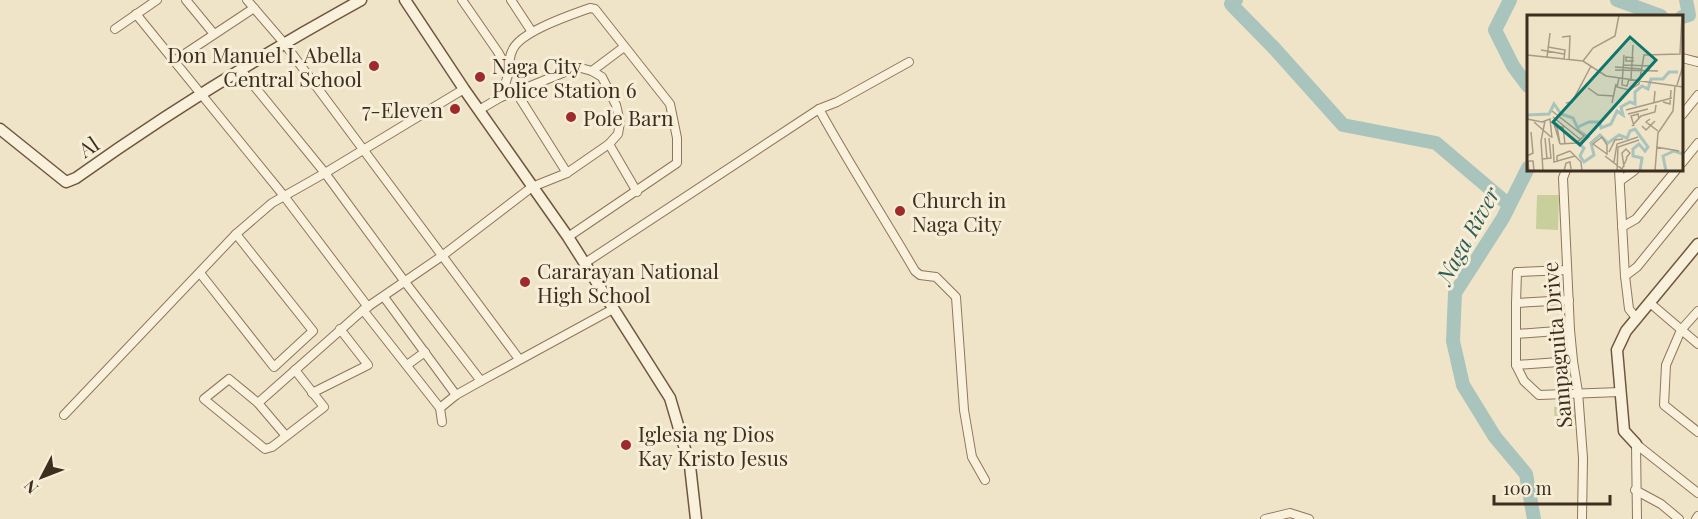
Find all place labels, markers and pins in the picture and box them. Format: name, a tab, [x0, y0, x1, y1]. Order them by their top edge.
place label: Don Manuel I. Abella Central School	[167, 40, 363, 92]
place label: Naga City Police Station 6	[492, 51, 637, 103]
marker: Don Manuel I. Abella Central School	[367, 59, 381, 73]
marker: Naga City Police Station 6	[473, 70, 487, 84]
place label: 7-Eleven	[362, 95, 443, 123]
marker: 7-Eleven	[448, 102, 462, 116]
place label: Pole Barn	[583, 103, 674, 131]
marker: Pole Barn	[564, 110, 578, 124]
place label: Church in Naga City	[912, 185, 1007, 237]
marker: Church in Naga City	[893, 204, 907, 218]
place label: Cararayan National High School	[537, 256, 719, 308]
marker: Cararayan National High School	[518, 275, 532, 289]
place label: Iglesia ng Dios Kay Kristo Jesus	[638, 419, 788, 471]
marker: Iglesia ng Dios Kay Kristo Jesus	[619, 438, 633, 452]

